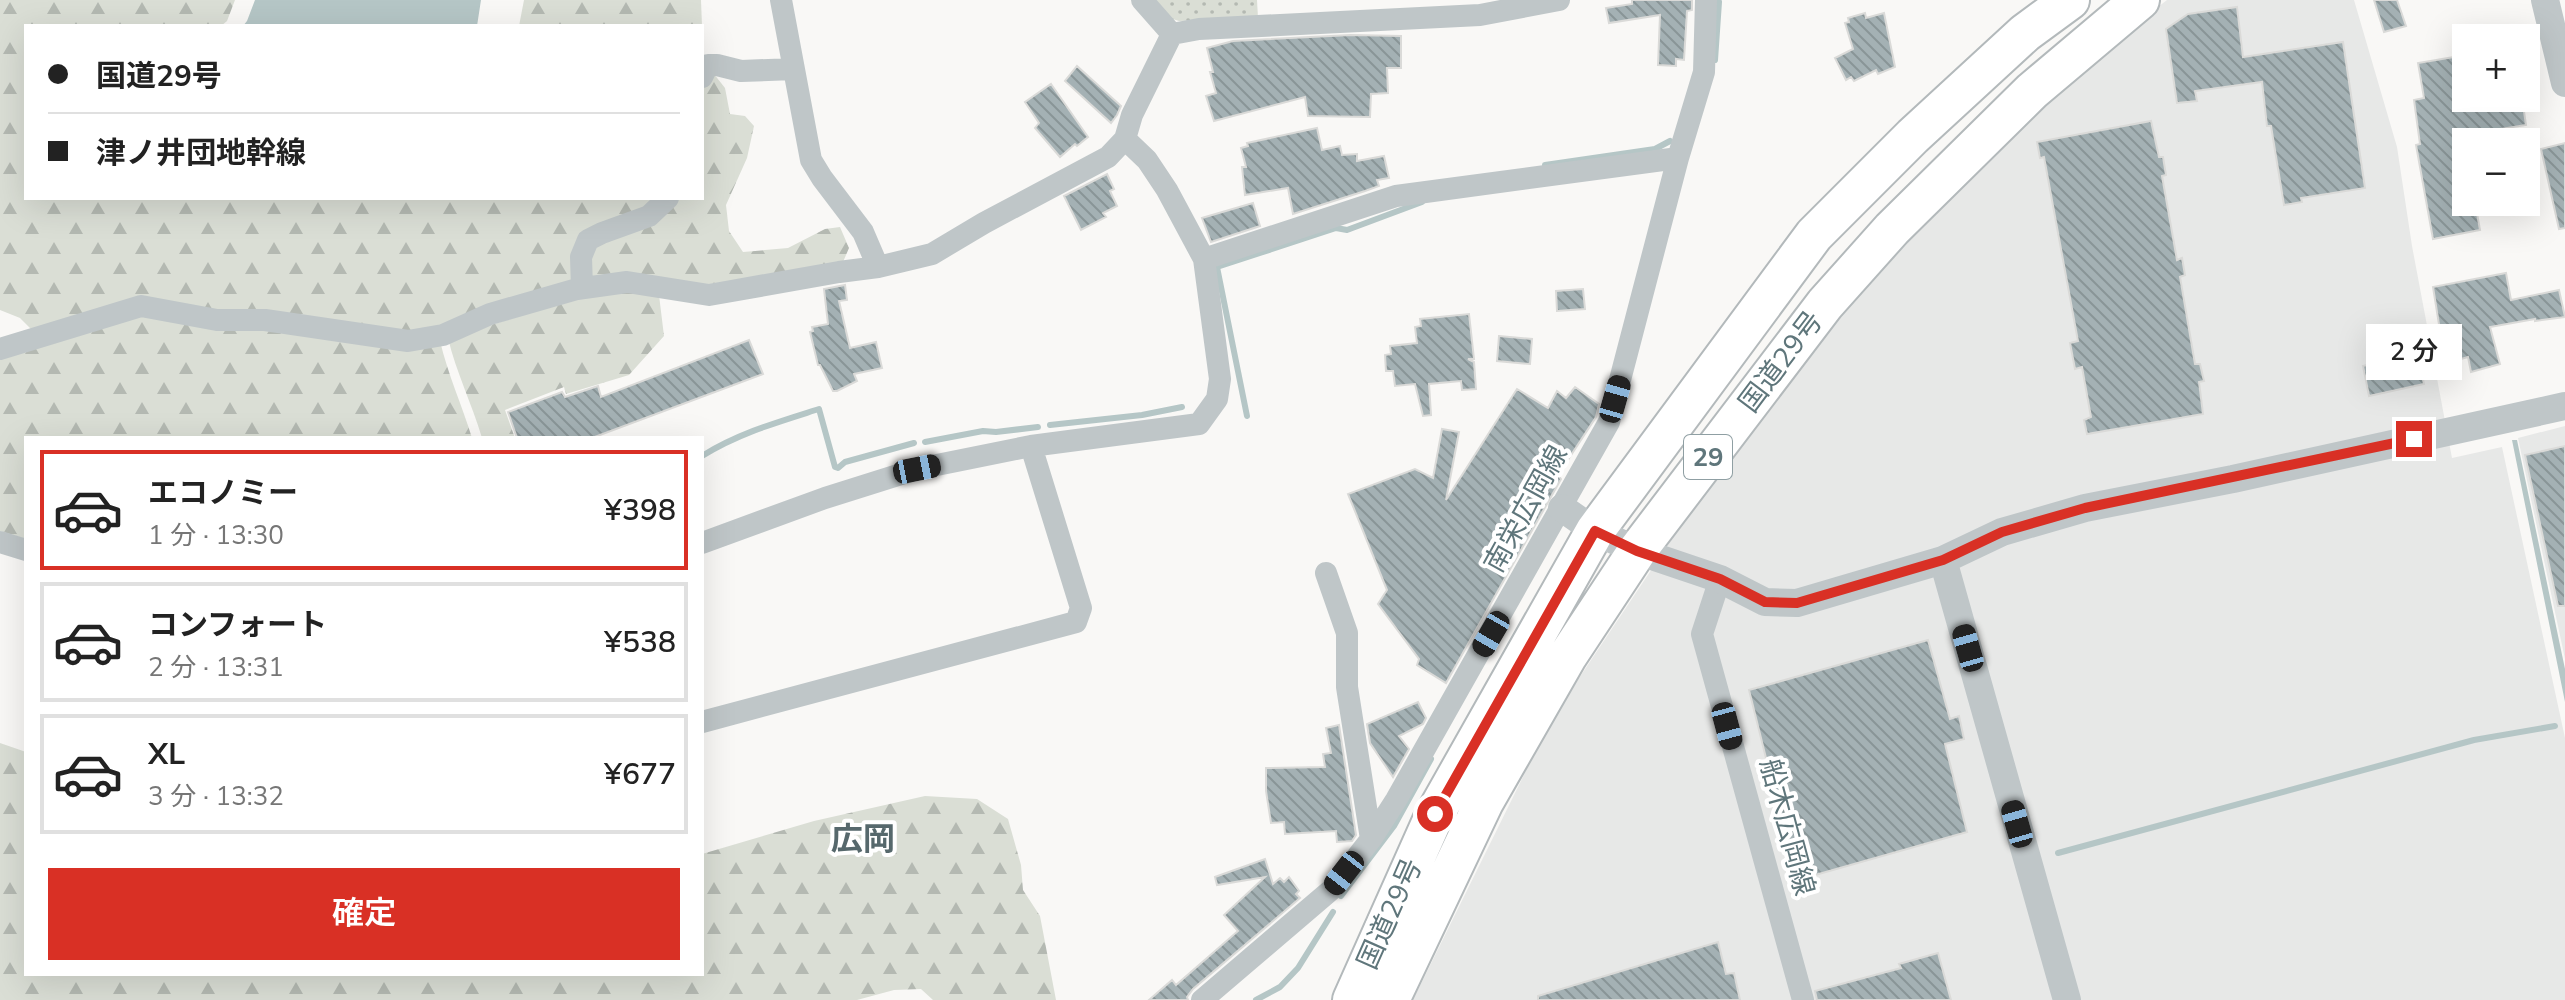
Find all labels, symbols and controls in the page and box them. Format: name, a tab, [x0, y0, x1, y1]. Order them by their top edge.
map controls	[2452, 24, 2540, 216]
button: +	[2452, 24, 2540, 112]
text: 国道29号	[96, 56, 222, 97]
button: −	[2452, 128, 2540, 216]
text: 津ノ井団地幹線	[96, 133, 306, 174]
street label: 国道29号	[1730, 304, 1832, 420]
callout: 2 分	[2366, 323, 2462, 379]
text: 2 分	[2390, 334, 2438, 369]
car	[1597, 373, 1633, 425]
route end	[2396, 421, 2432, 457]
road number: 29	[1684, 435, 1732, 479]
street label: 南栄広岡線	[1475, 439, 1577, 579]
car	[891, 453, 943, 485]
text: エコノミー	[148, 473, 298, 514]
icon: car	[52, 474, 124, 546]
text: ¥398	[604, 490, 676, 531]
text: 1 分 · 13:30	[148, 518, 284, 553]
text: コンフォート	[148, 605, 327, 646]
icon: car	[52, 606, 124, 678]
car	[1469, 607, 1513, 661]
text: ¥538	[604, 622, 676, 663]
car	[1950, 622, 1986, 674]
text: 2 分 · 13:31	[148, 650, 284, 685]
car	[1709, 700, 1745, 752]
text: XL	[148, 734, 185, 775]
icon: car	[52, 738, 124, 810]
text: ¥677	[604, 754, 676, 795]
street label: 船木広岡線	[1751, 754, 1823, 900]
text: 3 分 · 13:32	[148, 779, 284, 814]
route start	[1417, 796, 1453, 832]
car	[1999, 798, 2035, 850]
district label: 広岡	[831, 818, 895, 861]
car	[1320, 847, 1368, 899]
street label: 国道29号	[1349, 853, 1431, 975]
button: 確定	[48, 868, 680, 960]

